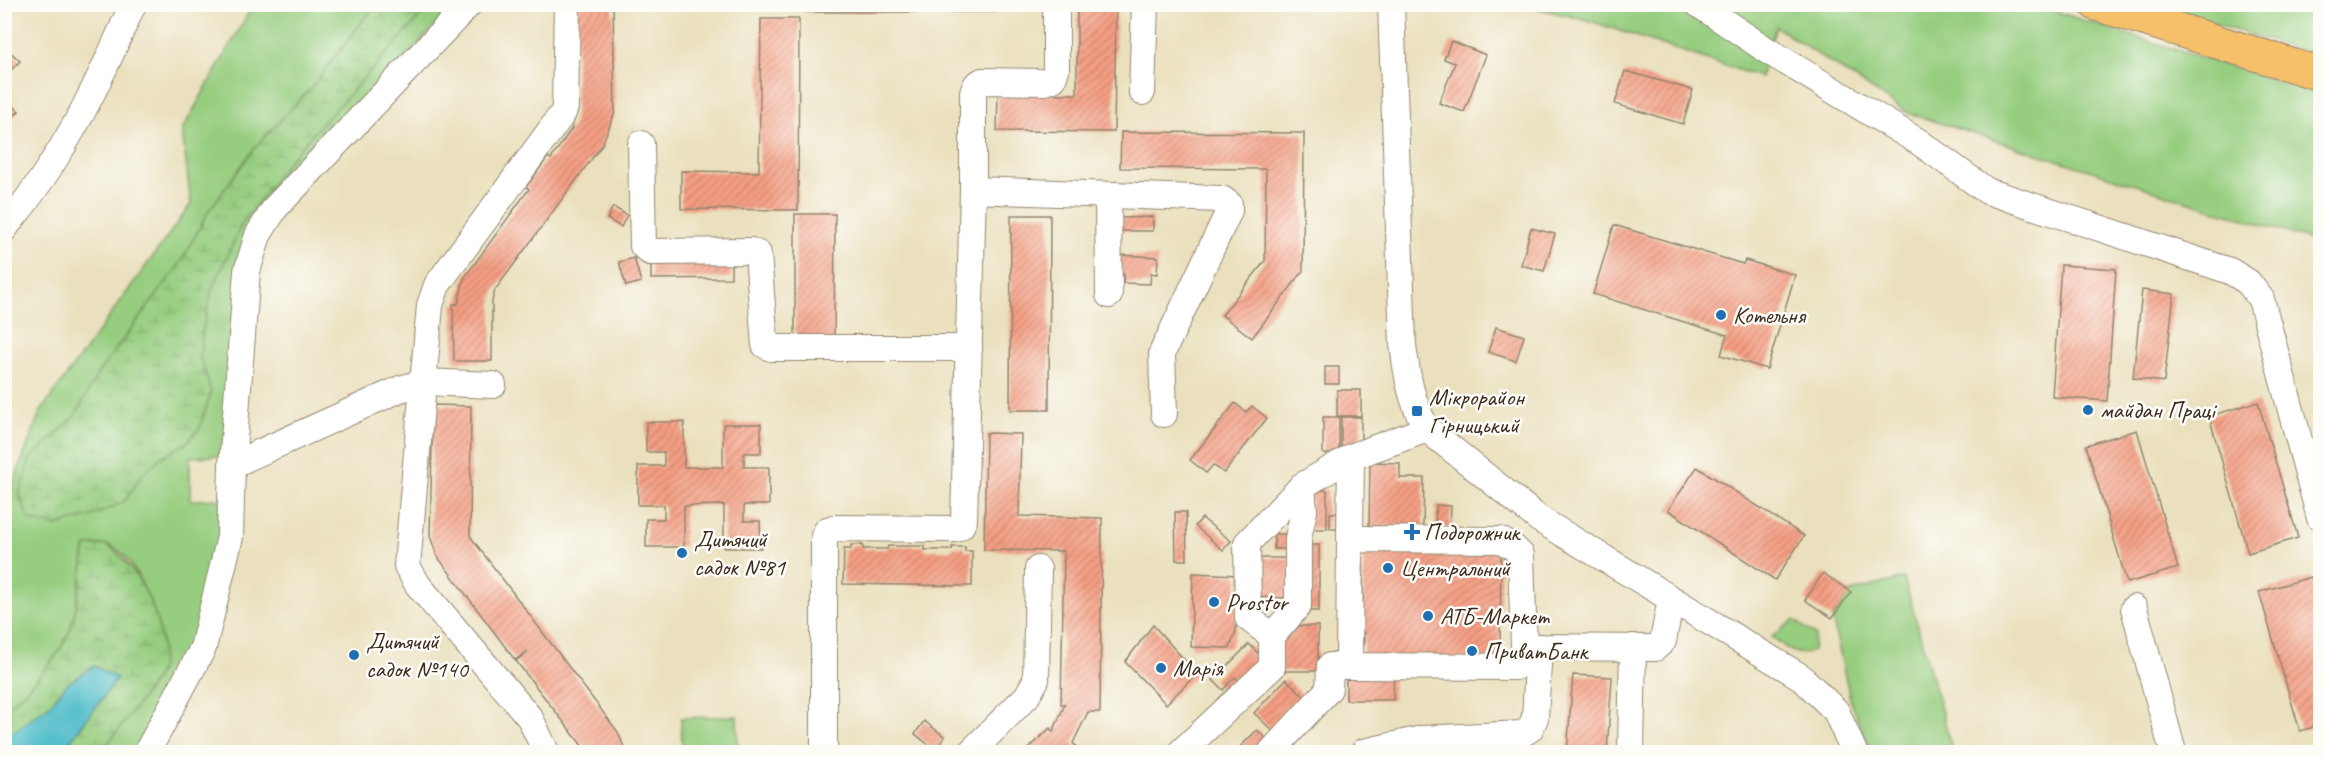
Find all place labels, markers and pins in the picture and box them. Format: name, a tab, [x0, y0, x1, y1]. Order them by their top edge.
place label: Котельня	[1733, 300, 1807, 330]
marker: Котельня	[1714, 308, 1728, 322]
place label: Мiкрорайон Гiрницький	[1429, 382, 1526, 440]
place label: майдан Праці	[2100, 395, 2217, 425]
marker: майдан Праці	[2081, 403, 2095, 417]
marker: Мiкрорайон Гiрницький	[1410, 404, 1424, 418]
place label: Подорожник	[1424, 517, 1522, 547]
place label: Дитячий садок №81	[694, 524, 786, 582]
marker: Подорожник	[1405, 525, 1419, 539]
marker: Дитячий садок №81	[675, 546, 689, 560]
place label: Центральний	[1400, 553, 1512, 583]
marker: Центральний	[1381, 561, 1395, 575]
place label: Prostor	[1226, 587, 1290, 617]
marker: Prostor	[1207, 595, 1221, 609]
place label: АТБ-Маркет	[1440, 601, 1550, 631]
marker: АТБ-Маркет	[1421, 609, 1435, 623]
place label: Дитячий садок №140	[366, 626, 470, 684]
place label: ПриватБанк	[1484, 636, 1590, 666]
marker: ПриватБанк	[1465, 644, 1479, 658]
marker: Дитячий садок №140	[347, 648, 361, 662]
place label: Марія	[1173, 653, 1224, 683]
marker: Марія	[1154, 661, 1168, 675]

